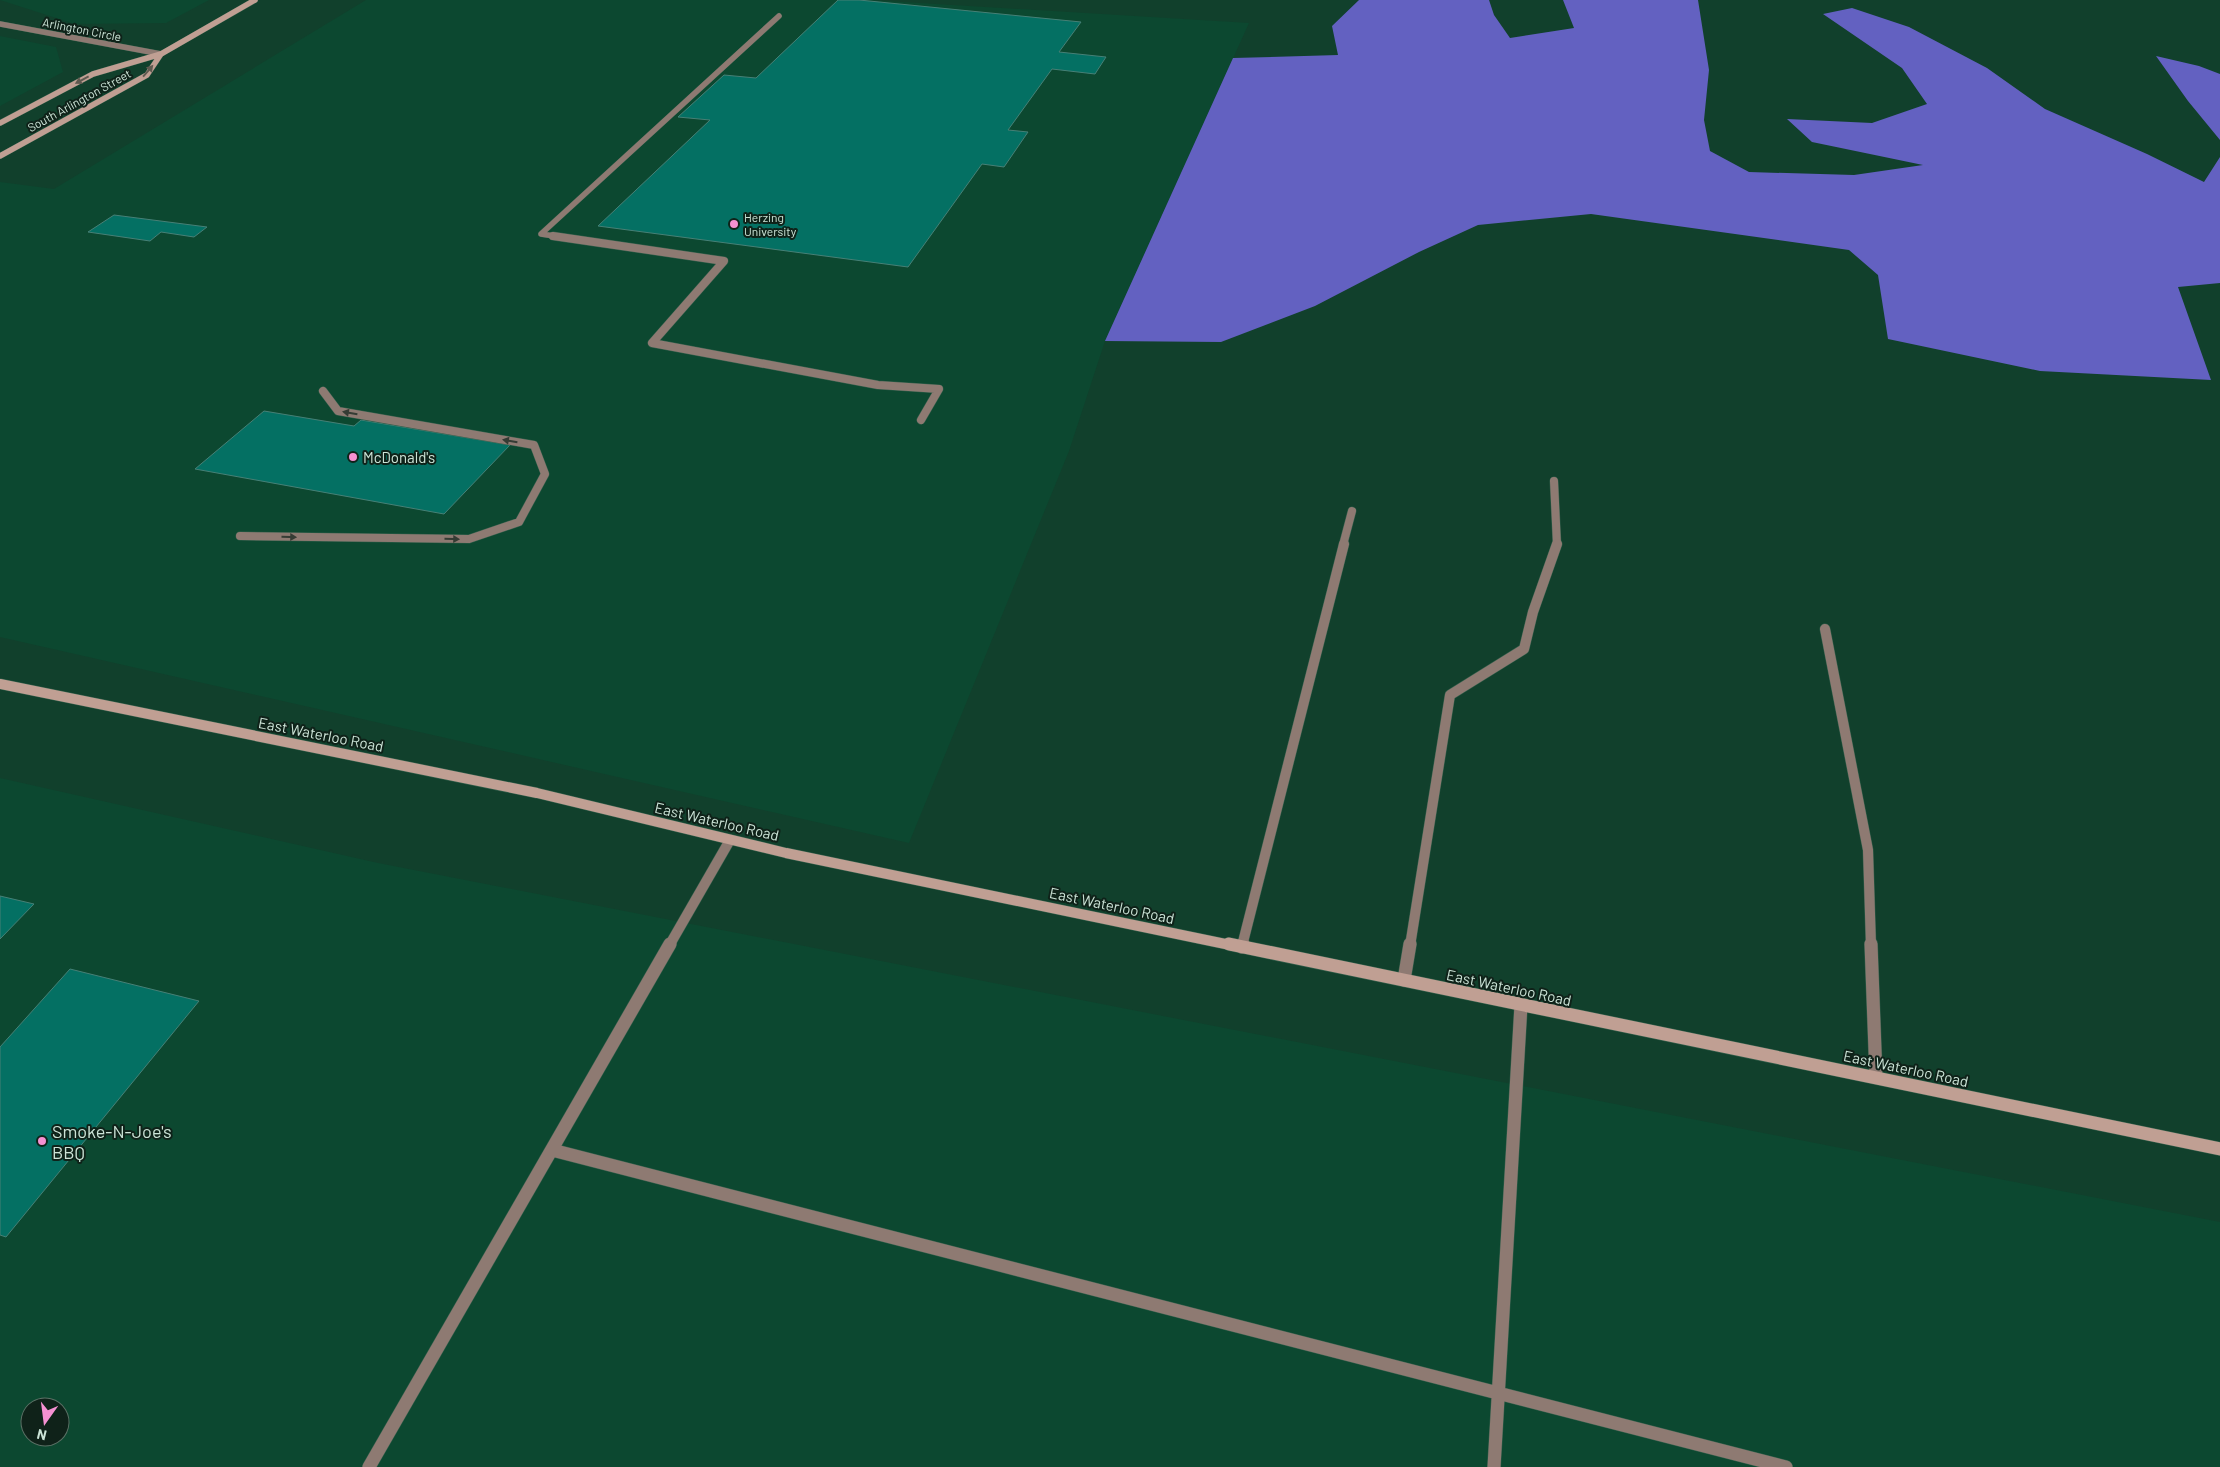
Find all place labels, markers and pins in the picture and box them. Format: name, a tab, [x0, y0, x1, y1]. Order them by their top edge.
place label: Herzing University	[744, 210, 797, 238]
marker: Herzing University	[728, 218, 740, 230]
place label: McDonald's	[363, 448, 435, 466]
marker: McDonald's	[347, 451, 359, 463]
place label: Smoke-N-Joe's BBQ	[52, 1120, 172, 1163]
marker: Smoke-N-Joe's BBQ	[36, 1135, 48, 1147]

